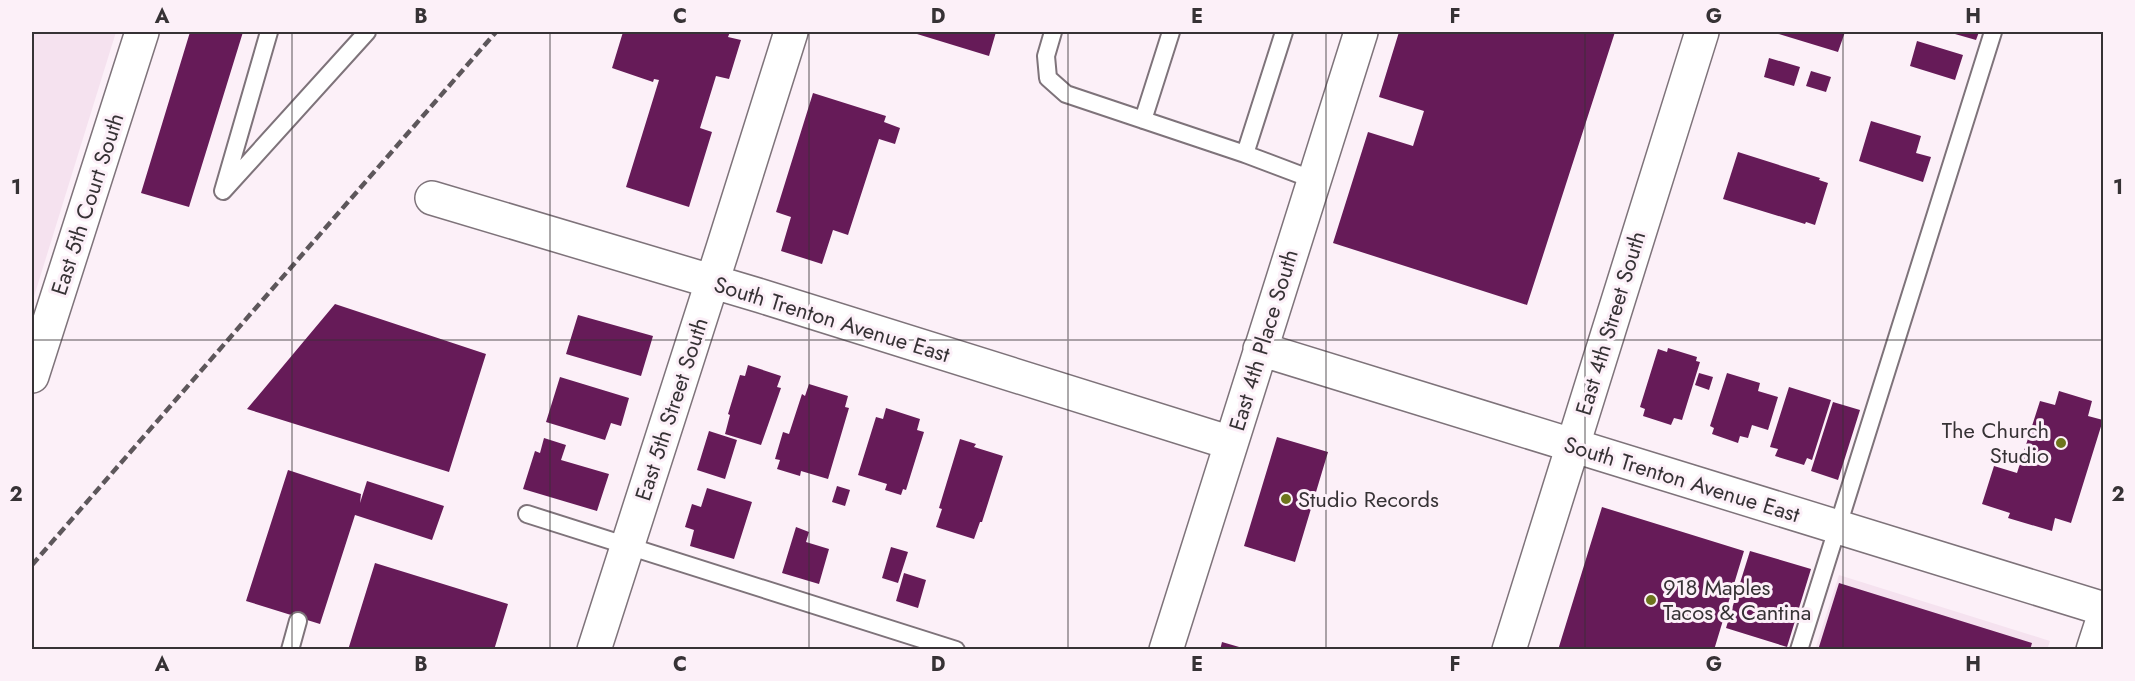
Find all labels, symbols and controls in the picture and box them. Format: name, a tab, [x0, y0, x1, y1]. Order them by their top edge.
text: A	[154, 2, 170, 31]
text: B	[414, 2, 428, 31]
text: C	[673, 2, 687, 31]
text: D	[931, 2, 945, 31]
text: E	[1191, 2, 1203, 31]
text: F	[1449, 2, 1461, 31]
text: G	[1706, 2, 1722, 31]
text: H	[1965, 2, 1981, 31]
street label: East 5th Court South	[42, 109, 132, 299]
text: 1	[11, 173, 21, 202]
text: 1	[2113, 173, 2123, 202]
street label: East 4th Street South	[1567, 227, 1653, 419]
street label: East 4th Place South	[1220, 245, 1306, 435]
street label: South Trenton Avenue East	[710, 268, 955, 370]
street label: East 5th Street South	[626, 313, 716, 505]
place label: The Church Studio	[1942, 414, 2049, 471]
street label: South Trenton Avenue East	[1560, 428, 1805, 530]
marker: The Church Studio	[2054, 436, 2068, 450]
text: 2	[9, 480, 23, 509]
text: 2	[2111, 480, 2125, 509]
place label: Studio Records	[1298, 483, 1439, 515]
marker: Studio Records	[1279, 492, 1293, 506]
place label: 918 Maples Tacos & Cantina	[1663, 571, 1811, 628]
marker: 918 Maples Tacos & Cantina	[1644, 593, 1658, 607]
text: A	[154, 650, 170, 679]
text: B	[414, 650, 428, 679]
text: C	[673, 650, 687, 679]
text: D	[931, 650, 945, 679]
text: E	[1191, 650, 1203, 679]
text: F	[1449, 650, 1461, 679]
text: G	[1706, 650, 1722, 679]
text: H	[1965, 650, 1981, 679]

